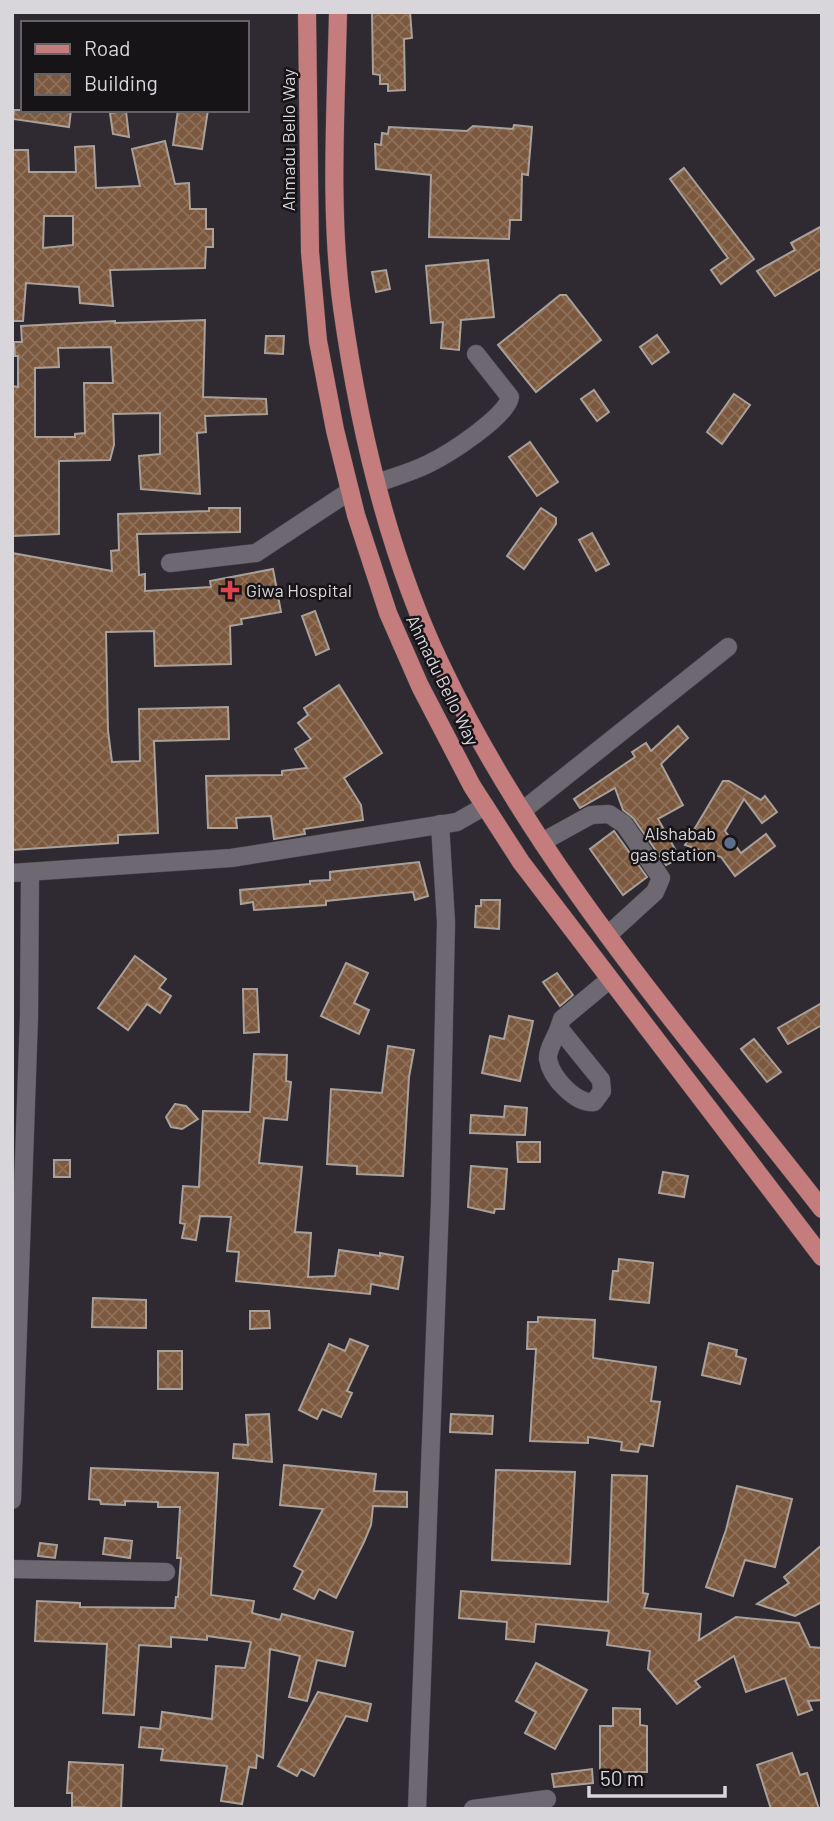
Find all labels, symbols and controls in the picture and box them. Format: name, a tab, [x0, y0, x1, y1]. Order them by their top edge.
legend	[21, 21, 248, 112]
text: Road	[84, 35, 130, 60]
street label: Ahmadu Bello Way	[277, 69, 299, 211]
text: Building	[84, 70, 158, 95]
place label: Giwa Hospital	[246, 579, 352, 601]
marker: Giwa Hospital	[220, 580, 240, 600]
street label: Ahmadu Bello Way	[402, 611, 484, 749]
place label: Alshabab gas station	[630, 822, 716, 865]
marker: Alshabab gas station	[722, 835, 738, 851]
scale bar	[589, 1755, 726, 1799]
text: 50 m	[600, 1765, 644, 1790]

